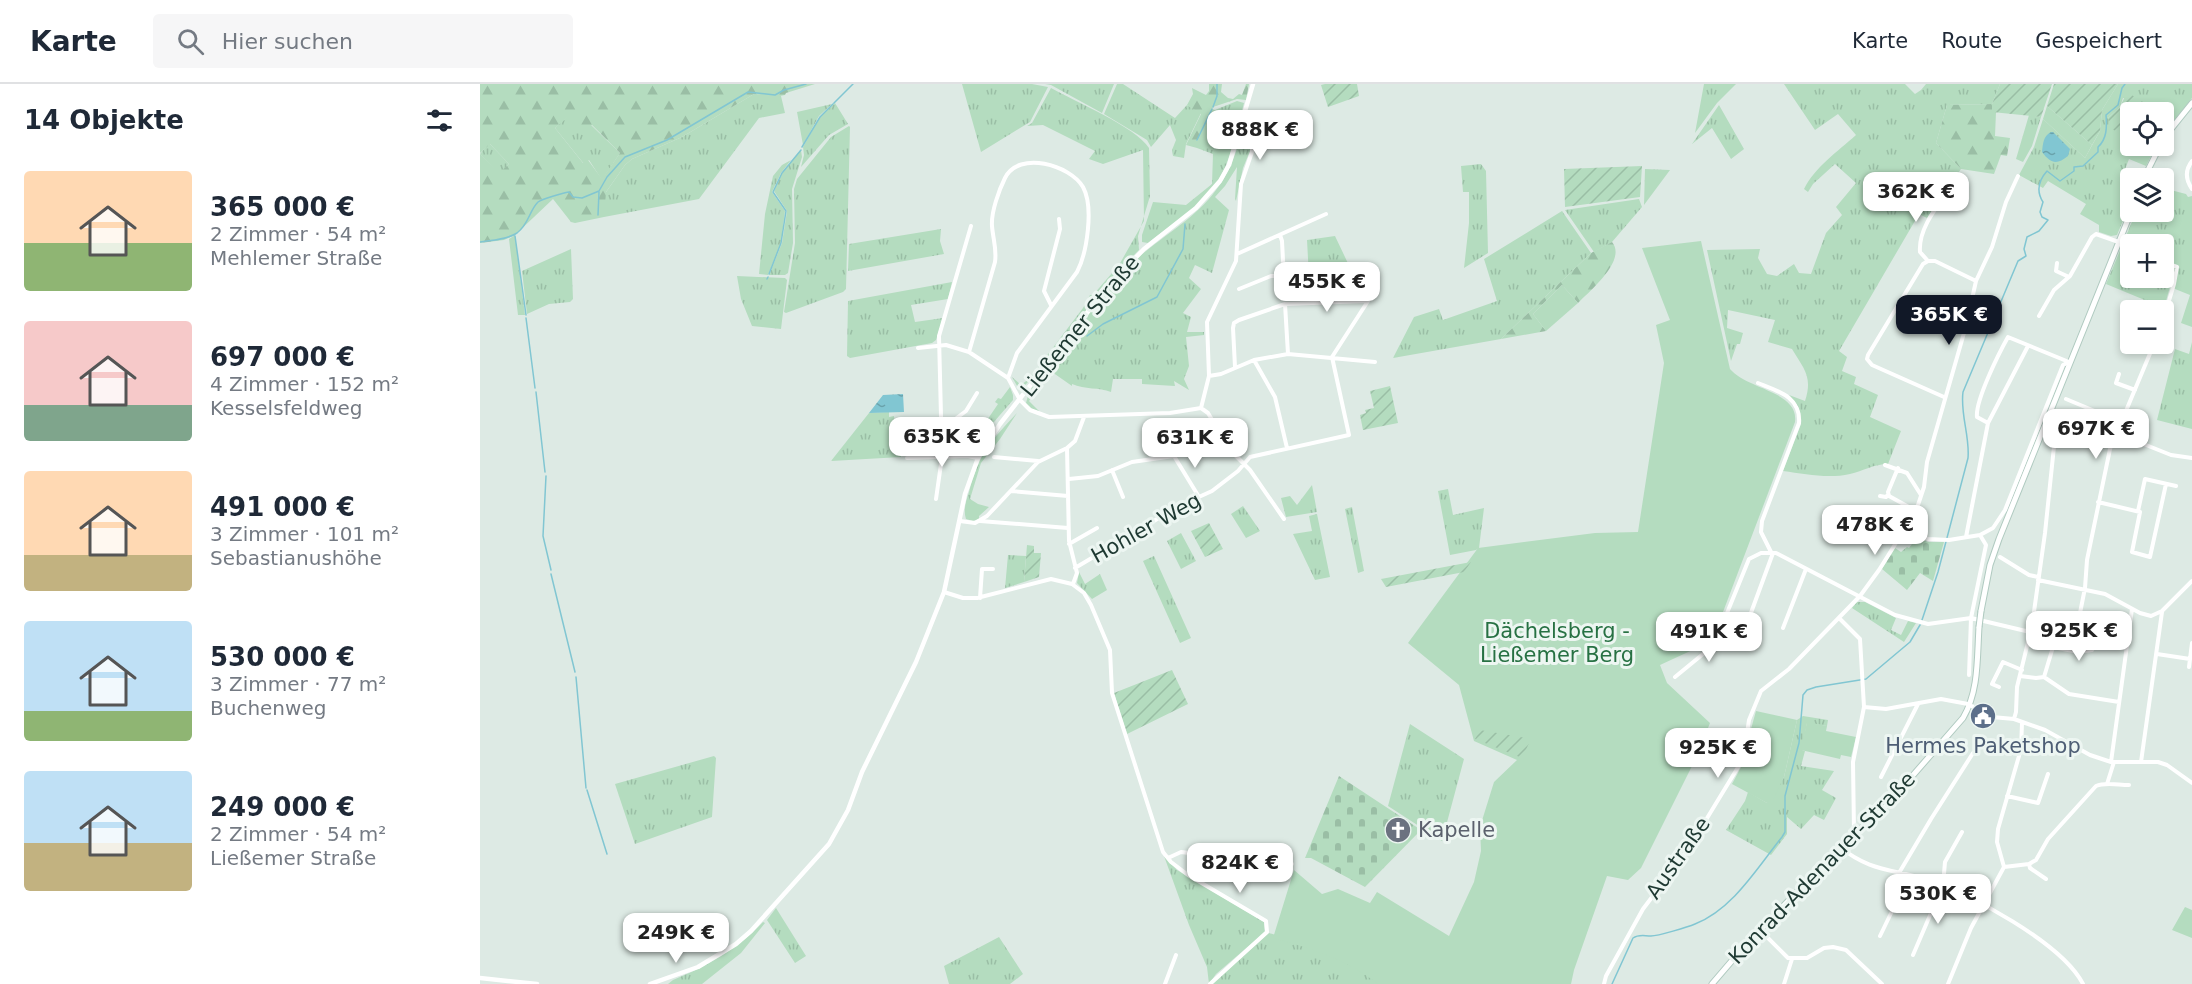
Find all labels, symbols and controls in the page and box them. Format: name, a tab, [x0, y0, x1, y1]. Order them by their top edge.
search box	[153, 14, 573, 68]
text: Karte	[30, 25, 117, 58]
icon: search	[174, 25, 207, 58]
text: Hier suchen	[222, 29, 353, 54]
text: Karte	[1852, 29, 1908, 53]
text: Route	[1941, 29, 2002, 53]
text: Gespeichert	[2035, 29, 2162, 53]
map controls	[2120, 102, 2174, 354]
button: locate	[2120, 102, 2174, 156]
icon: filters	[423, 104, 456, 137]
text: 14 Objekte	[24, 105, 184, 135]
pin: 888K €	[1211, 110, 1309, 161]
text: 888K €	[1221, 117, 1299, 141]
button: layers	[2120, 168, 2174, 222]
pin: 362K €	[1867, 172, 1965, 223]
text: 362K €	[1877, 179, 1955, 203]
text: 365 000 €	[210, 192, 355, 222]
icon: home	[72, 195, 144, 267]
text: 2 Zimmer · 54 m²	[210, 222, 386, 246]
button: +	[2120, 234, 2174, 288]
text: Mehlemer Straße	[210, 246, 382, 270]
street label: Ließemer Straße	[1016, 251, 1144, 401]
pin: 455K €	[1278, 262, 1376, 313]
text: 455K €	[1288, 269, 1366, 293]
pin: 365K €	[1900, 295, 1998, 346]
button: −	[2120, 300, 2174, 354]
text: 365K €	[1910, 302, 1988, 326]
text: 697 000 €	[210, 342, 355, 372]
icon: home	[72, 345, 144, 417]
text: 4 Zimmer · 152 m²	[210, 372, 399, 396]
text: Kesselsfeldweg	[210, 396, 363, 420]
pin: 697K €	[2047, 409, 2145, 460]
text: 697K €	[2057, 416, 2135, 440]
pin: 635K €	[893, 417, 991, 468]
pin: 631K €	[1146, 418, 1244, 469]
text: 635K €	[903, 424, 981, 448]
text: 631K €	[1156, 425, 1234, 449]
street label: Hohler Weg	[1087, 488, 1205, 568]
text: 491 000 €	[210, 492, 355, 522]
icon: home	[72, 495, 144, 567]
pin: 478K €	[1826, 505, 1924, 556]
text: 478K €	[1836, 512, 1914, 536]
text: 3 Zimmer · 101 m²	[210, 522, 399, 546]
text: Sebastianushöhe	[210, 546, 382, 570]
pin: 925K €	[2030, 611, 2128, 662]
pin: 491K €	[1660, 612, 1758, 663]
text: 925K €	[2040, 618, 2118, 642]
park label: Dächelsberg - Ließemer Berg	[1480, 619, 1634, 667]
text: 491K €	[1670, 619, 1748, 643]
text: 530 000 €	[210, 642, 355, 672]
icon: home	[72, 645, 144, 717]
text: 3 Zimmer · 77 m²	[210, 672, 386, 696]
text: Buchenweg	[210, 696, 326, 720]
public building icon: Hermes Paketshop	[1968, 701, 1998, 731]
pin: 925K €	[1669, 728, 1767, 779]
place label: Hermes Paketshop	[1885, 734, 2081, 758]
text: 925K €	[1679, 735, 1757, 759]
street label: Konrad-Adenauer-Straße	[1724, 767, 1920, 969]
text: 249 000 €	[210, 792, 355, 822]
icon: home	[72, 795, 144, 867]
street label: Austraße	[1641, 812, 1715, 904]
church icon: Kapelle	[1383, 815, 1413, 845]
place label: Kapelle	[1418, 818, 1495, 842]
text: 2 Zimmer · 54 m²	[210, 822, 386, 846]
pin: 824K €	[1191, 843, 1289, 894]
text: Ließemer Straße	[210, 846, 376, 870]
text: 824K €	[1201, 850, 1279, 874]
pin: 530K €	[1889, 874, 1987, 925]
text: 530K €	[1899, 881, 1977, 905]
pin: 249K €	[627, 913, 725, 964]
text: 249K €	[637, 920, 715, 944]

